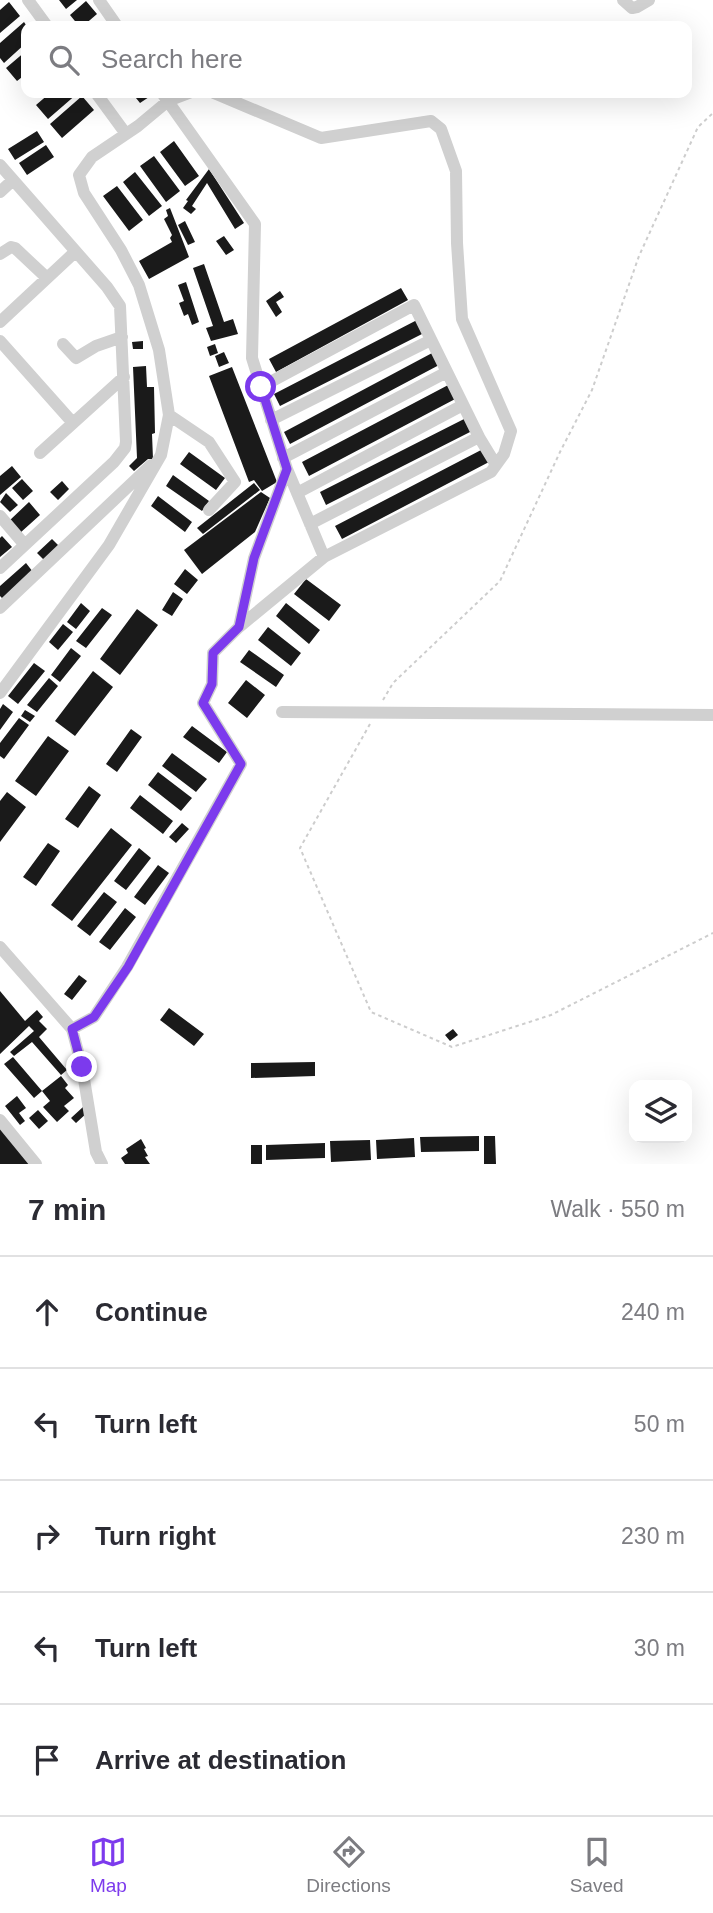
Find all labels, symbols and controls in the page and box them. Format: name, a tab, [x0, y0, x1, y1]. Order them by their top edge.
search box	[21, 21, 692, 98]
icon: search	[45, 41, 83, 79]
text: Search here	[101, 44, 243, 74]
route start	[245, 371, 276, 402]
route end	[66, 1051, 97, 1082]
map controls	[629, 1080, 692, 1143]
button: layers	[629, 1080, 692, 1143]
text: 7 min	[28, 1193, 106, 1226]
text: Walk · 550 m	[550, 1196, 685, 1222]
icon: ahead	[28, 1293, 66, 1331]
text: Continue	[95, 1297, 208, 1327]
text: 240 m	[621, 1299, 685, 1325]
icon: left	[28, 1405, 66, 1443]
text: Turn left	[95, 1409, 197, 1439]
text: 50 m	[634, 1411, 685, 1437]
icon: right	[28, 1517, 66, 1555]
text: Turn right	[95, 1521, 216, 1551]
text: 230 m	[621, 1523, 685, 1549]
icon: left	[28, 1629, 66, 1667]
text: Turn left	[95, 1633, 197, 1663]
text: 30 m	[634, 1635, 685, 1661]
icon: arrive	[28, 1741, 66, 1779]
text: Arrive at destination	[95, 1745, 346, 1775]
tab: Map	[89, 1833, 127, 1897]
tab: Directions	[306, 1833, 391, 1897]
tab: Saved	[570, 1833, 624, 1897]

